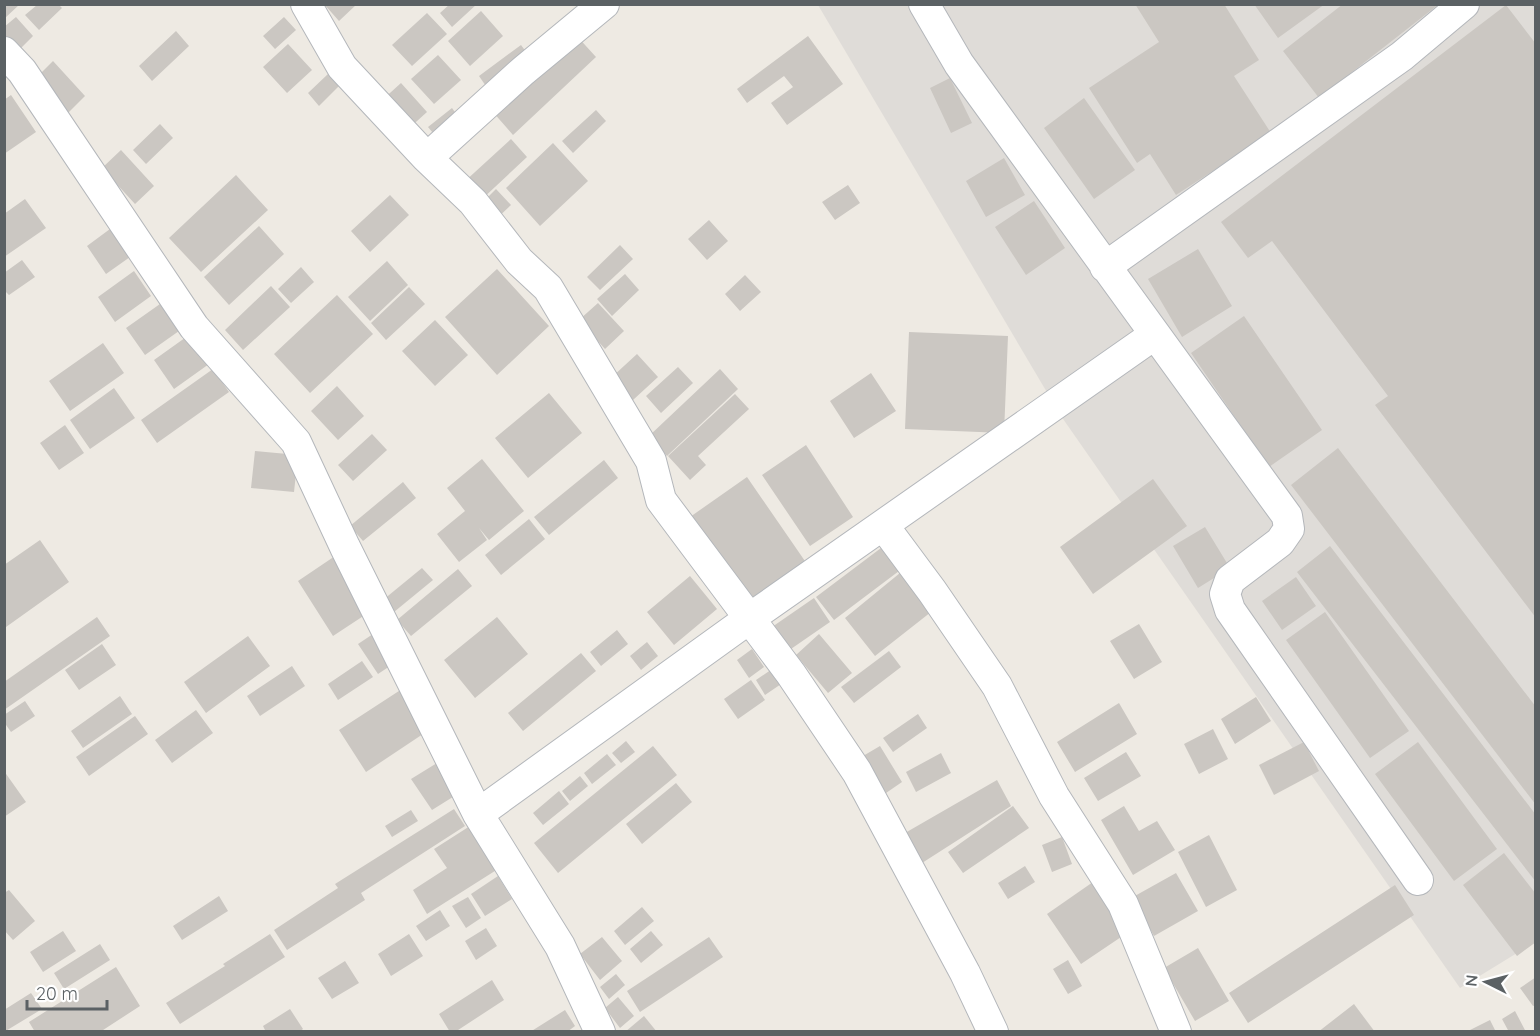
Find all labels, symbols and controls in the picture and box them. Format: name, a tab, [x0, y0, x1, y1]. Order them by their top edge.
north arrow	[1456, 952, 1516, 1012]
scale bar	[27, 973, 106, 1011]
text: N	[1461, 974, 1482, 987]
text: 20 m	[36, 982, 78, 1005]

